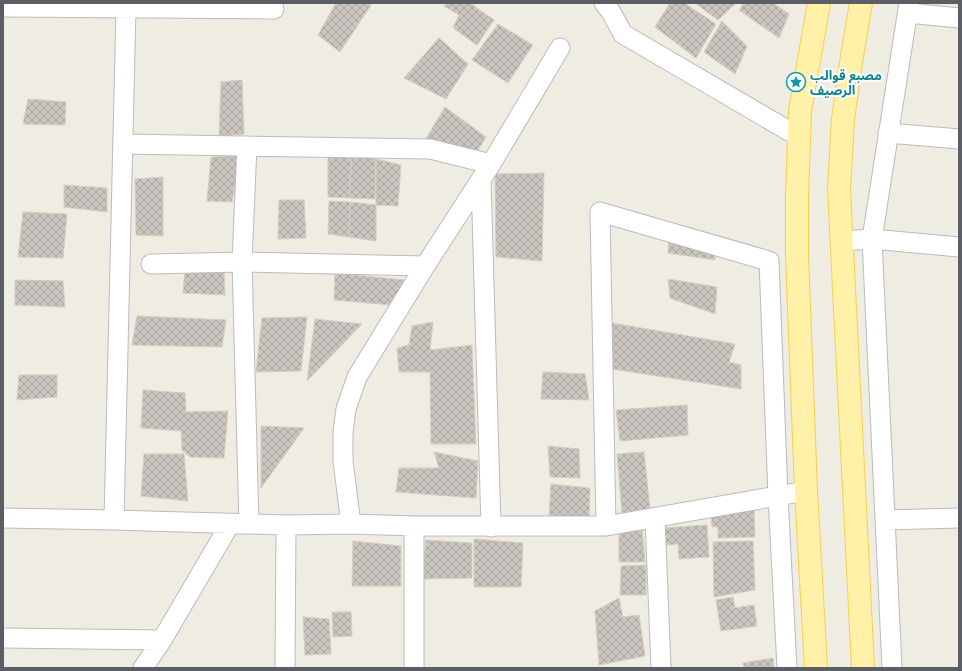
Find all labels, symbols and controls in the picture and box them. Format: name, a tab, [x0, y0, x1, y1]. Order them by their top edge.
place label: مصبع قوالب الرصيف	[810, 67, 882, 99]
place icon: مصبع قوالب الرصيف	[785, 71, 807, 93]

